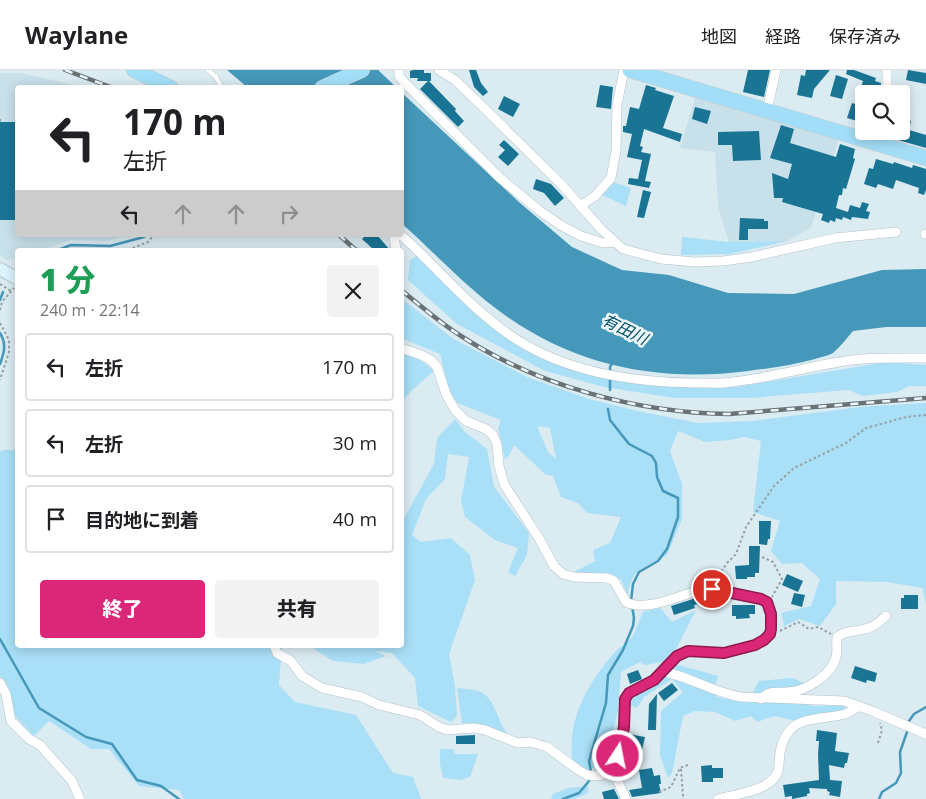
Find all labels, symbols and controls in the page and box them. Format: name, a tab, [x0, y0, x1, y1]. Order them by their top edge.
text: Waylane	[25, 18, 128, 51]
text: 地図	[701, 24, 737, 48]
text: 経路	[765, 24, 801, 48]
text: 保存済み	[829, 24, 901, 48]
map controls	[855, 85, 910, 140]
button: search	[855, 85, 910, 140]
text: 170 m	[123, 98, 227, 145]
icon: left	[40, 105, 105, 170]
text: 左折	[123, 145, 167, 175]
icon: left	[116, 200, 144, 228]
icon: ahead	[169, 200, 197, 228]
icon: ahead	[222, 200, 250, 228]
icon: right	[275, 200, 303, 228]
text: 1 分	[40, 259, 95, 300]
button: close	[327, 265, 379, 317]
text: 240 m · 22:14	[40, 299, 140, 321]
water label: 有田川	[599, 309, 653, 350]
icon: left	[42, 353, 70, 381]
text: 170 m	[322, 354, 377, 380]
text: 左折	[85, 355, 123, 381]
icon: left	[42, 429, 70, 457]
text: 30 m	[333, 430, 377, 456]
text: 左折	[85, 431, 123, 457]
icon: arrive	[42, 505, 70, 533]
text: 40 m	[333, 506, 377, 532]
text: 目的地に到着	[85, 507, 199, 533]
pin	[691, 568, 733, 610]
icon: arrive	[698, 575, 726, 603]
button: 終了	[40, 580, 205, 638]
button: 共有	[215, 580, 379, 638]
position arrow	[591, 729, 643, 781]

